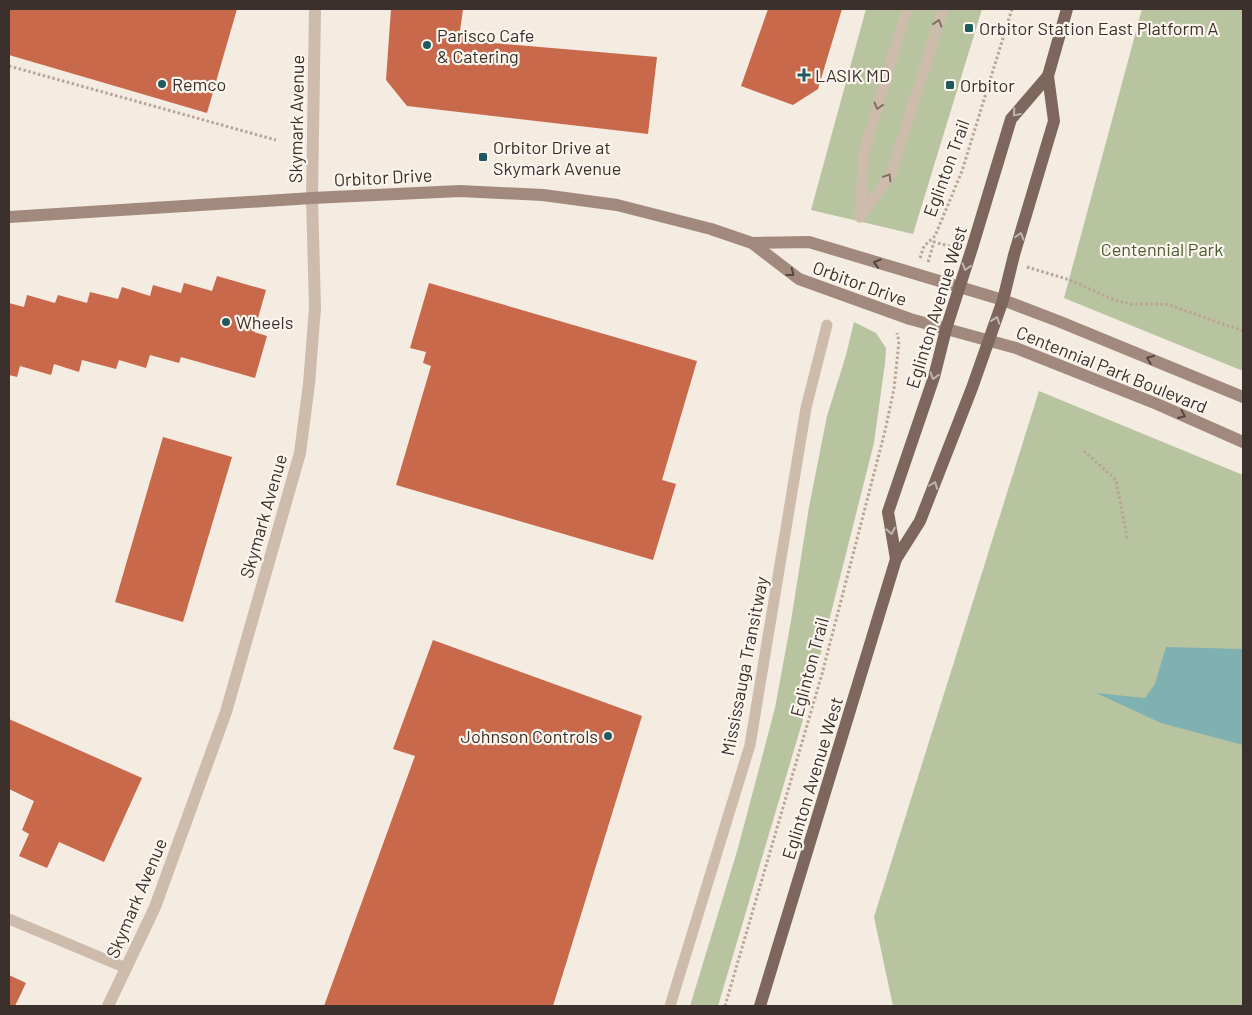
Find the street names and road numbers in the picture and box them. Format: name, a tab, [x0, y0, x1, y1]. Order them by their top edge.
street label: Skymark Avenue	[284, 55, 308, 183]
street label: Eglinton Trail	[918, 116, 974, 220]
street label: Orbitor Drive	[333, 163, 433, 191]
street label: Eglinton Avenue West	[901, 223, 971, 391]
street label: Orbitor Drive	[810, 256, 910, 310]
street label: Centennial Park Boulevard	[1013, 321, 1211, 417]
street label: Skymark Avenue	[235, 451, 291, 581]
street label: Mississauga Transitway	[716, 575, 772, 757]
street label: Eglinton Trail	[785, 615, 833, 719]
street label: Eglinton Avenue West	[777, 694, 847, 862]
street label: Skymark Avenue	[101, 835, 171, 961]

